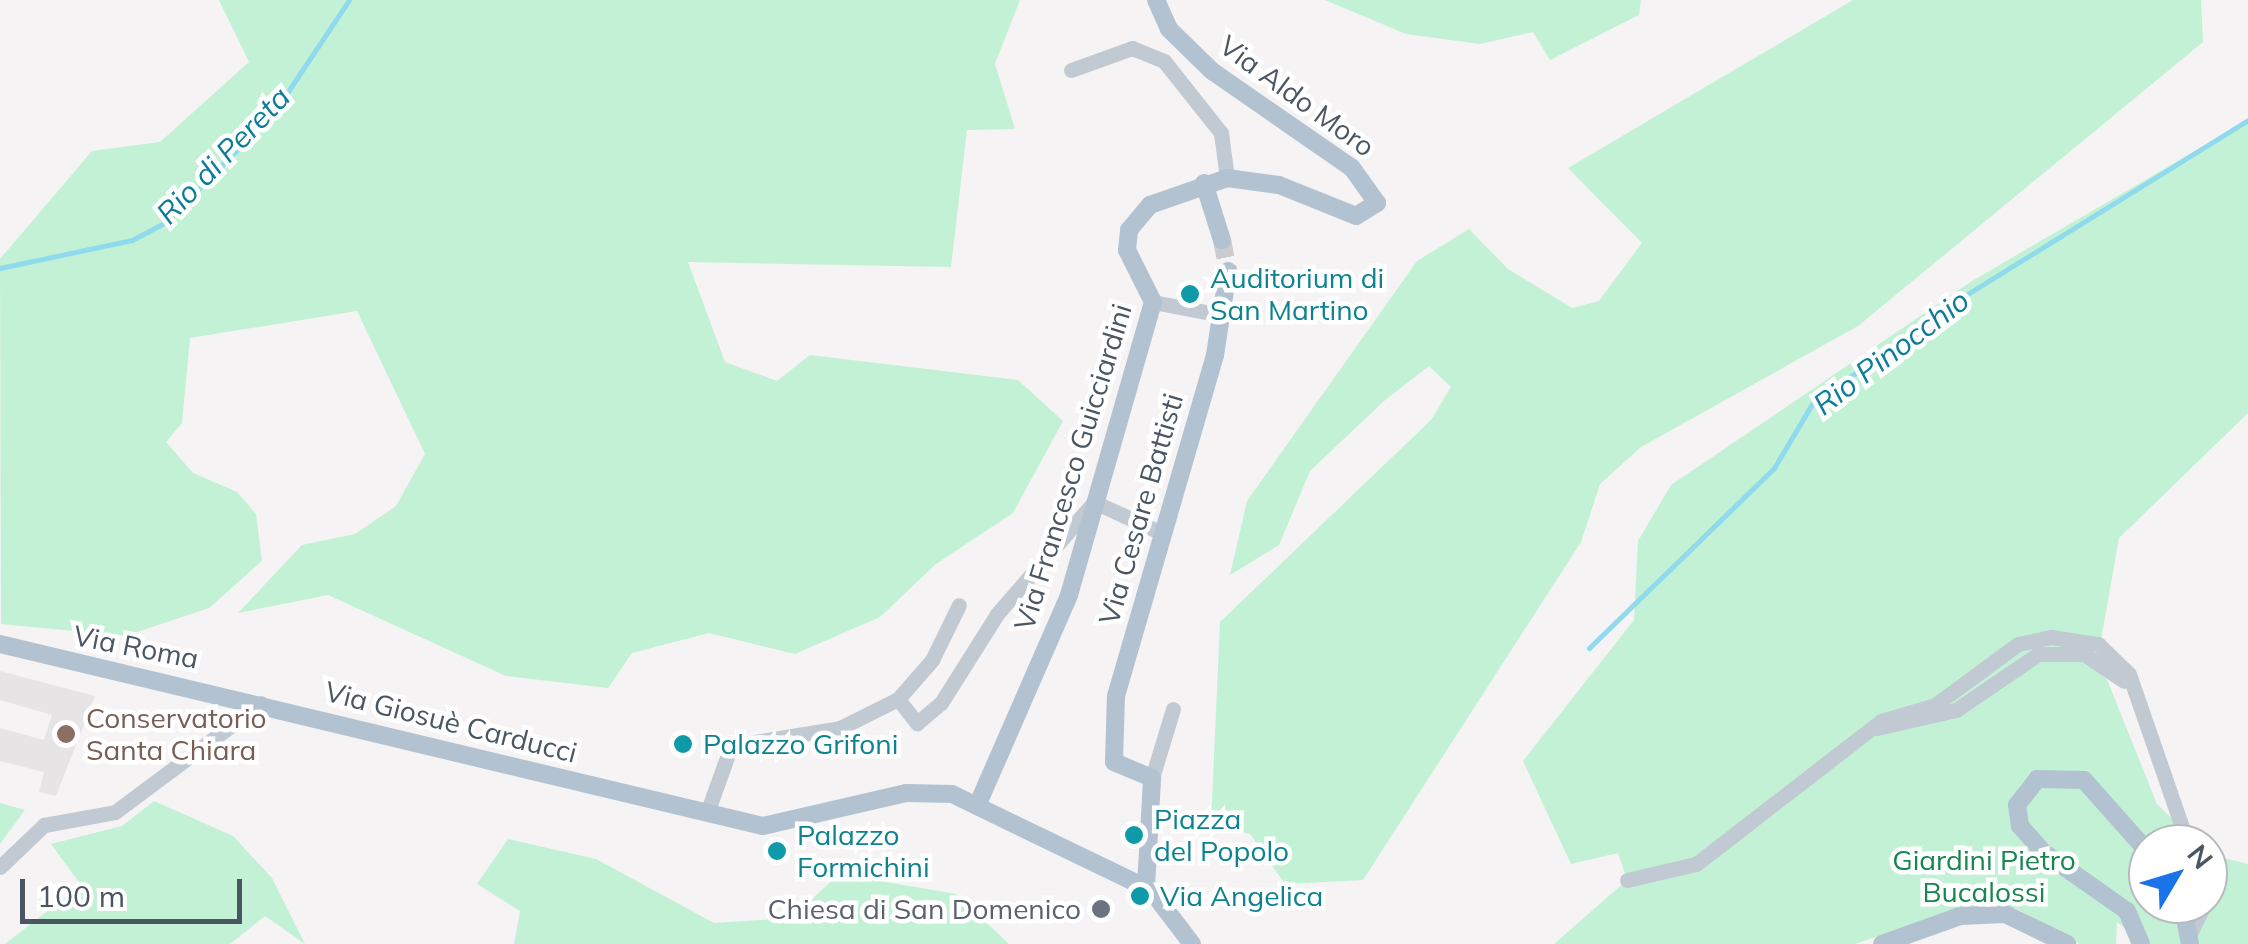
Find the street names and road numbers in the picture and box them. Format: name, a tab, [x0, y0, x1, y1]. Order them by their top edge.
street label: Via Aldo Moro	[1213, 28, 1381, 164]
street label: Via Francesco Guicciardini	[1007, 300, 1139, 634]
street label: Via Cesare Battisti	[1092, 390, 1190, 628]
street label: Via Roma	[71, 618, 201, 676]
street label: Via Giosuè Carducci	[321, 674, 581, 770]

